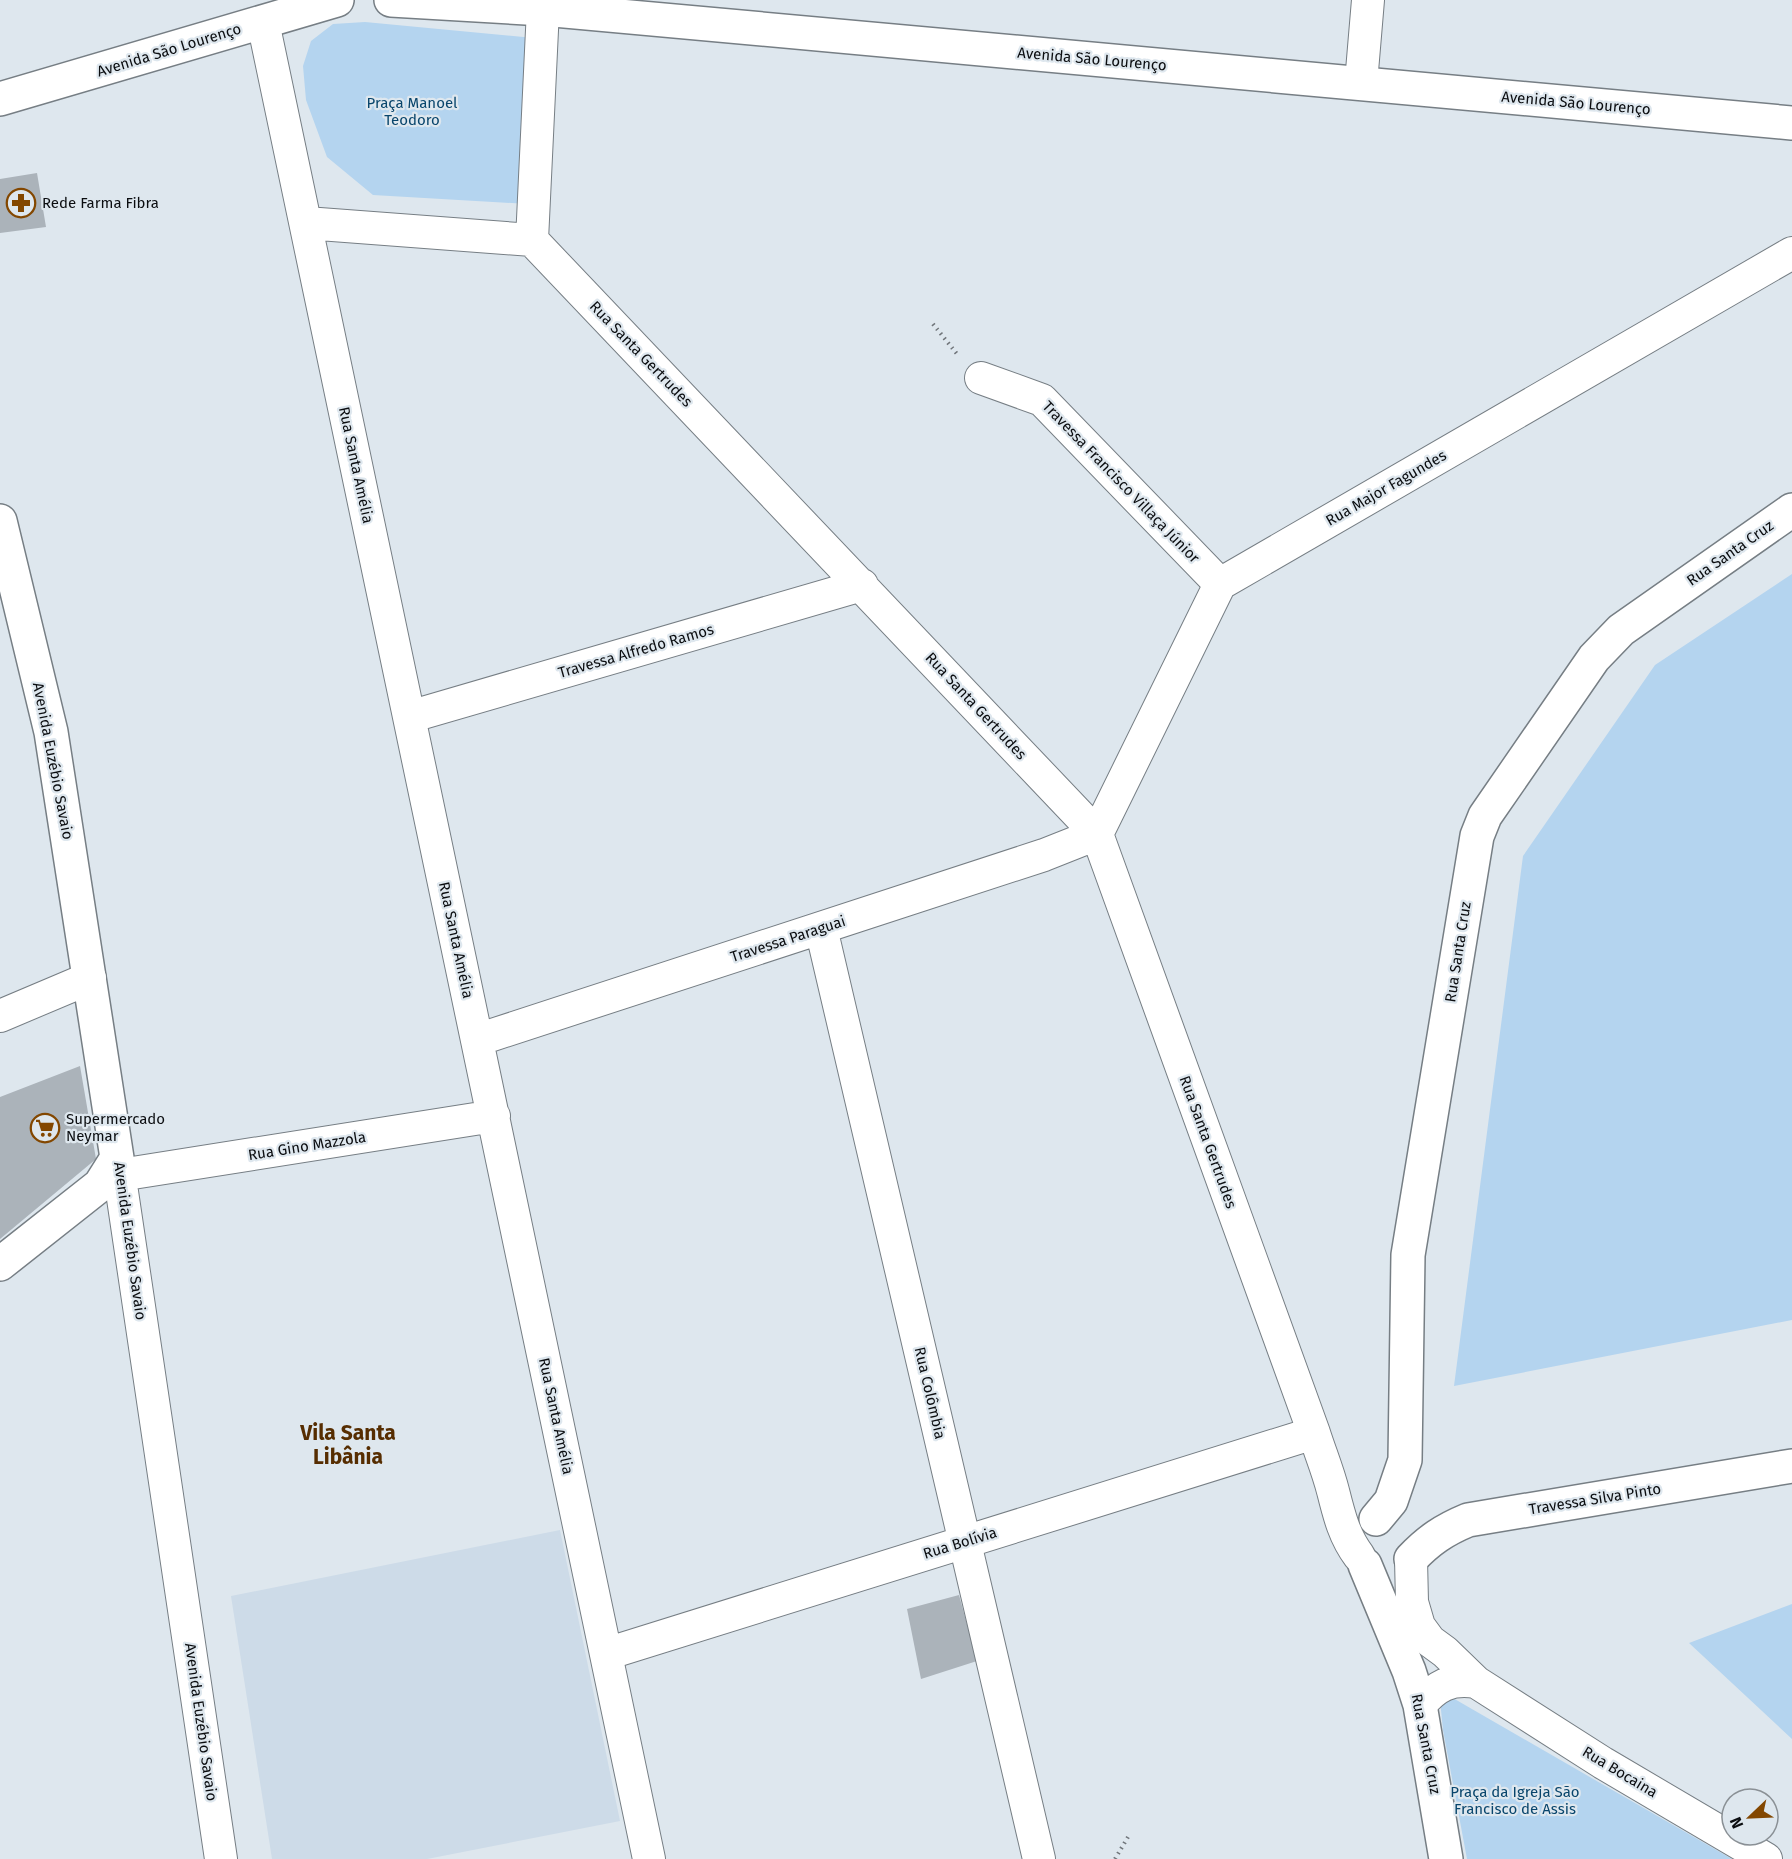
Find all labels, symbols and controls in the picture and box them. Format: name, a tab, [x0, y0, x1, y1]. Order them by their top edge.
street label: Avenida São Lourenço	[95, 19, 243, 81]
street label: Avenida São Lourenço	[1017, 44, 1167, 74]
street label: Avenida São Lourenço	[1501, 88, 1651, 118]
park label: Praça Manoel Teodoro	[367, 94, 458, 129]
pharmacy icon: Rede Farma Fibra	[5, 187, 37, 219]
place label: Rede Farma Fibra	[42, 194, 159, 212]
street label: Rua Santa Gertrudes	[586, 297, 696, 411]
street label: Travessa Francisco Villaça Júnior	[1039, 397, 1203, 567]
street label: Rua Santa Amélia	[335, 405, 377, 525]
street label: Rua Major Fagundes	[1323, 446, 1449, 530]
street label: Rua Santa Cruz	[1683, 516, 1777, 590]
street label: Travessa Alfredo Ramos	[556, 620, 716, 682]
street label: Rua Santa Gertrudes	[922, 649, 1030, 763]
street label: Avenida Euzébio Savaio	[29, 681, 77, 841]
street label: Rua Santa Amélia	[435, 880, 477, 1000]
street label: Rua Santa Cruz	[1441, 900, 1475, 1004]
street label: Travessa Paraguai	[728, 912, 848, 966]
street label: Rua Santa Gertrudes	[1176, 1073, 1240, 1211]
place label: Supermercado Neymar	[66, 1110, 165, 1145]
supermarket icon: Supermercado Neymar	[29, 1112, 61, 1144]
street label: Rua Gino Mazzola	[247, 1128, 367, 1164]
street label: Avenida Euzébio Savaio	[110, 1161, 150, 1321]
street label: Rua Colômbia	[911, 1345, 949, 1441]
street label: Rua Santa Amélia	[535, 1356, 577, 1476]
district label: Vila Santa Libânia	[299, 1420, 396, 1470]
street label: Travessa Silva Pinto	[1528, 1480, 1662, 1518]
street label: Rua Bolívia	[921, 1523, 999, 1563]
street label: Avenida Euzébio Savaio	[181, 1642, 221, 1802]
street label: Rua Santa Cruz	[1407, 1692, 1445, 1796]
street label: Rua Bocaina	[1579, 1743, 1661, 1801]
park label: Praça da Igreja São Francisco de Assis	[1450, 1783, 1580, 1818]
north arrow	[1720, 1787, 1780, 1847]
text: N	[1726, 1814, 1747, 1831]

